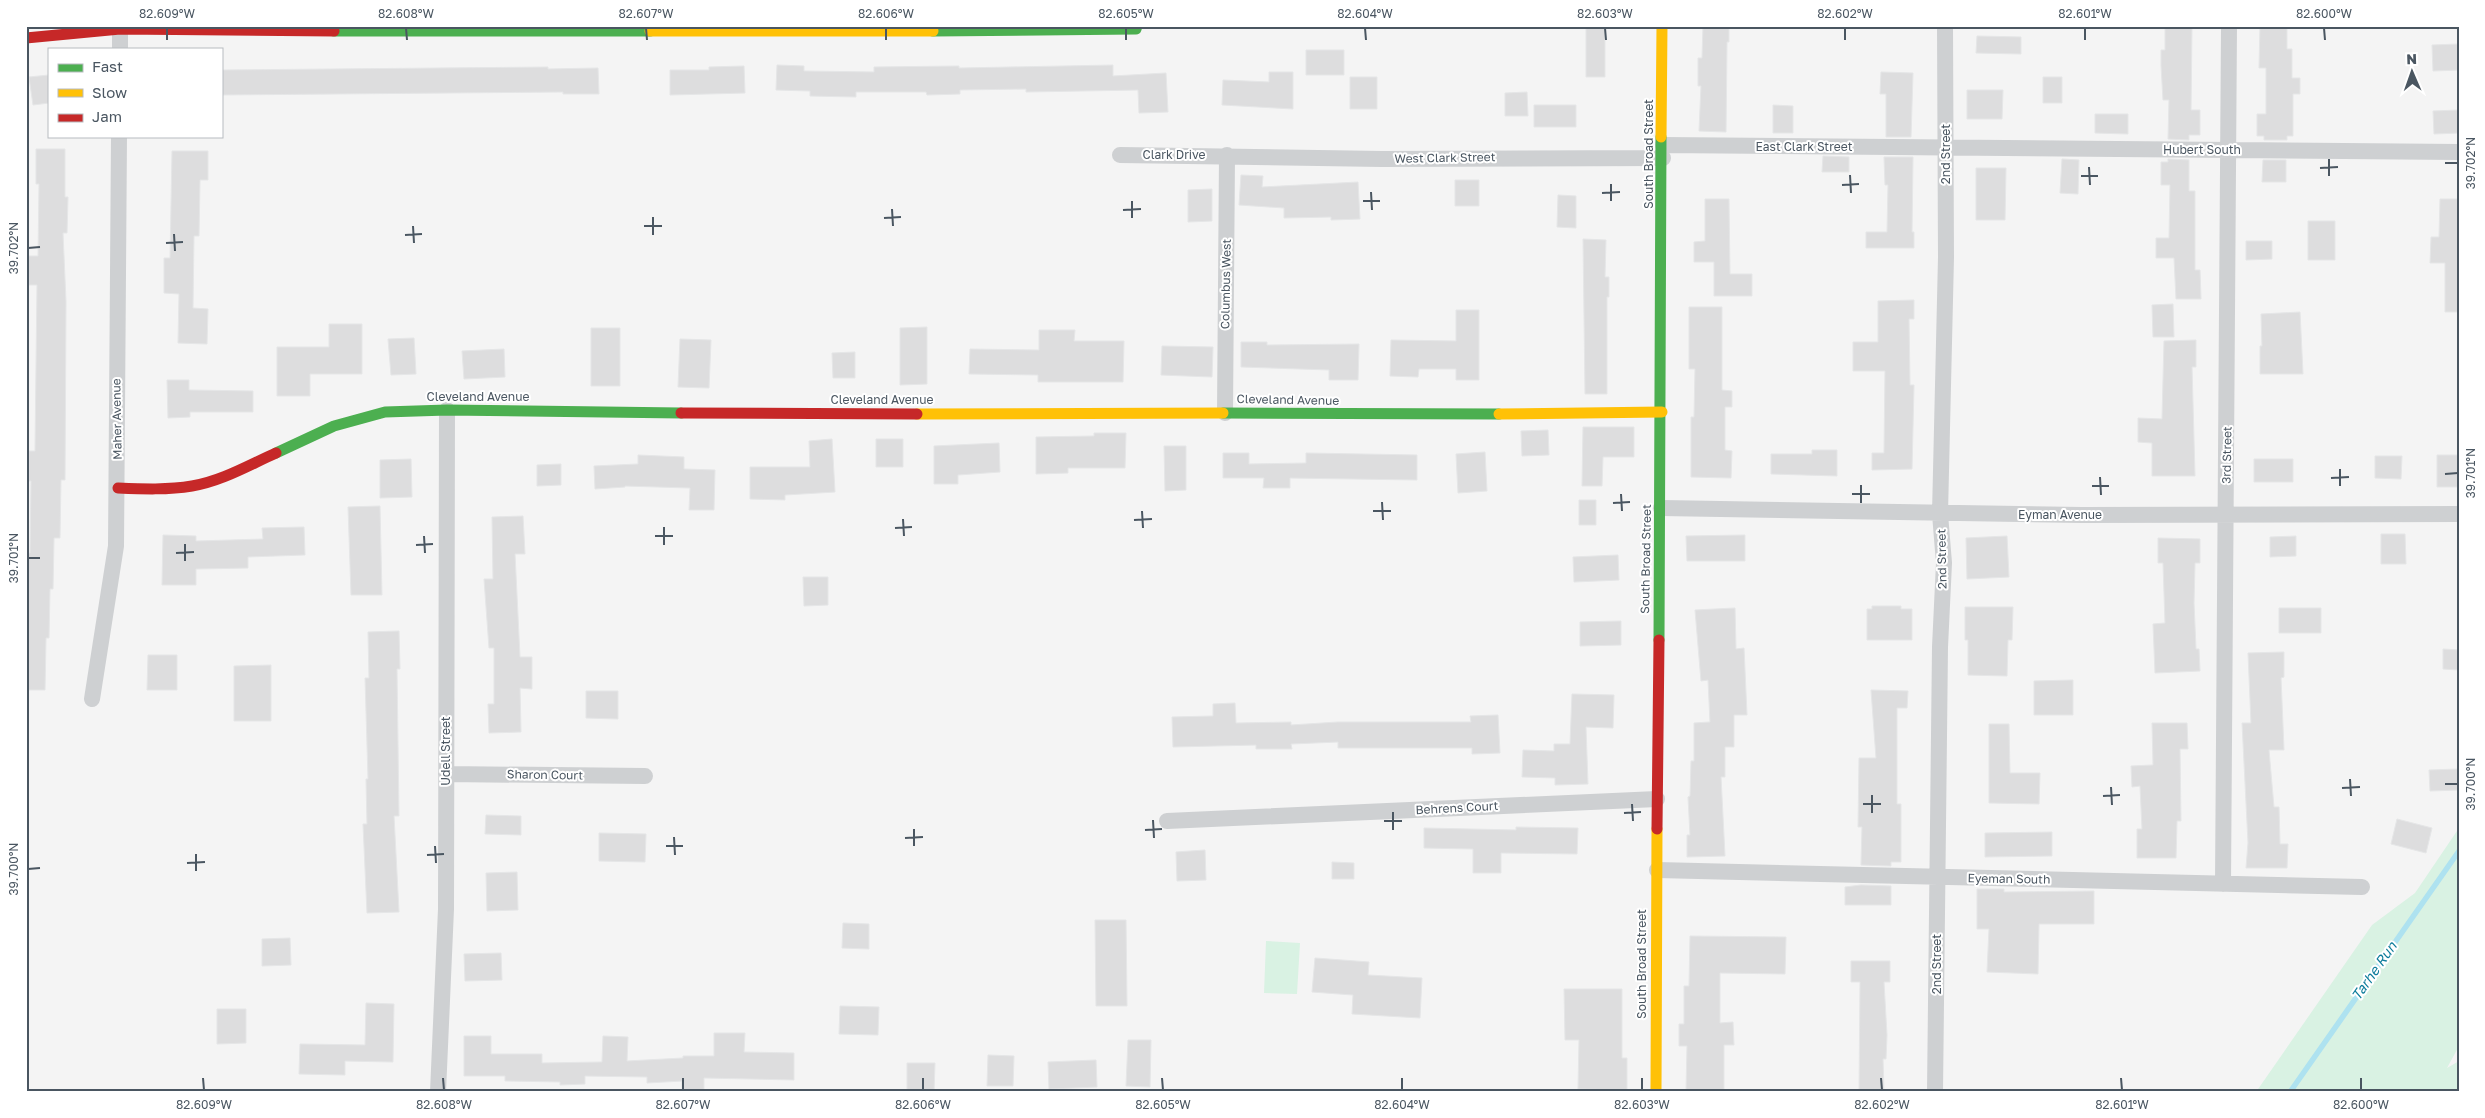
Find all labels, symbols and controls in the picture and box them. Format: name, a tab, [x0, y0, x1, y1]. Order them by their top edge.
text: 82.609°W	[139, 6, 195, 21]
text: 82.608°W	[378, 6, 435, 21]
text: 82.607°W	[618, 6, 674, 21]
text: 82.606°W	[858, 6, 914, 21]
text: 82.605°W	[1098, 6, 1154, 21]
text: 82.604°W	[1337, 6, 1393, 21]
text: 82.603°W	[1577, 6, 1633, 21]
text: 82.602°W	[1817, 6, 1873, 21]
text: 82.601°W	[2058, 6, 2112, 21]
text: 82.600°W	[2296, 6, 2353, 21]
legend	[48, 48, 222, 138]
north arrow	[2388, 48, 2438, 98]
text: N	[2406, 50, 2417, 67]
text: Fast	[92, 57, 123, 75]
text: Slow	[92, 83, 127, 101]
street label: South Broad Street	[1641, 99, 1656, 209]
text: Jam	[92, 107, 122, 125]
street label: 2nd Street	[1938, 124, 1953, 184]
text: 39.702°N	[2463, 137, 2478, 189]
street label: East Clark Street	[1756, 139, 1853, 154]
street label: Hubert South	[2163, 142, 2241, 157]
street label: Clark Drive	[1143, 147, 1206, 162]
street label: West Clark Street	[1394, 149, 1496, 166]
text: 39.702°N	[6, 222, 21, 274]
street label: Columbus West	[1217, 239, 1234, 329]
street label: Maher Avenue	[108, 378, 125, 460]
street label: Cleveland Avenue	[427, 389, 529, 404]
street label: Cleveland Avenue	[1236, 391, 1340, 408]
street label: Cleveland Avenue	[831, 392, 933, 407]
street label: 3rd Street	[2218, 426, 2235, 484]
text: 39.701°N	[2463, 448, 2478, 498]
street label: South Broad Street	[1637, 504, 1654, 614]
street label: Eyman Avenue	[2018, 507, 2102, 522]
street label: 2nd Street	[1933, 529, 1950, 589]
text: 39.701°N	[6, 533, 21, 583]
street label: Udell Street	[438, 716, 453, 786]
text: 39.700°N	[2463, 758, 2478, 810]
street label: Sharon Court	[507, 766, 583, 783]
street label: Behrens Court	[1415, 798, 1499, 817]
text: 39.700°N	[6, 843, 21, 895]
street label: Eyeman South	[1968, 870, 2051, 887]
street label: South Broad Street	[1634, 909, 1649, 1019]
street label: 2nd Street	[1929, 934, 1944, 994]
water label: Tarhe Run	[2347, 937, 2401, 1003]
text: 82.609°W	[176, 1097, 232, 1112]
text: 82.608°W	[416, 1097, 473, 1112]
text: 82.607°W	[655, 1097, 711, 1112]
text: 82.606°W	[895, 1097, 951, 1112]
text: 82.605°W	[1135, 1097, 1191, 1112]
text: 82.604°W	[1374, 1097, 1430, 1112]
text: 82.603°W	[1614, 1097, 1670, 1112]
text: 82.602°W	[1854, 1097, 1910, 1112]
text: 82.601°W	[2095, 1097, 2149, 1112]
text: 82.600°W	[2333, 1097, 2390, 1112]

